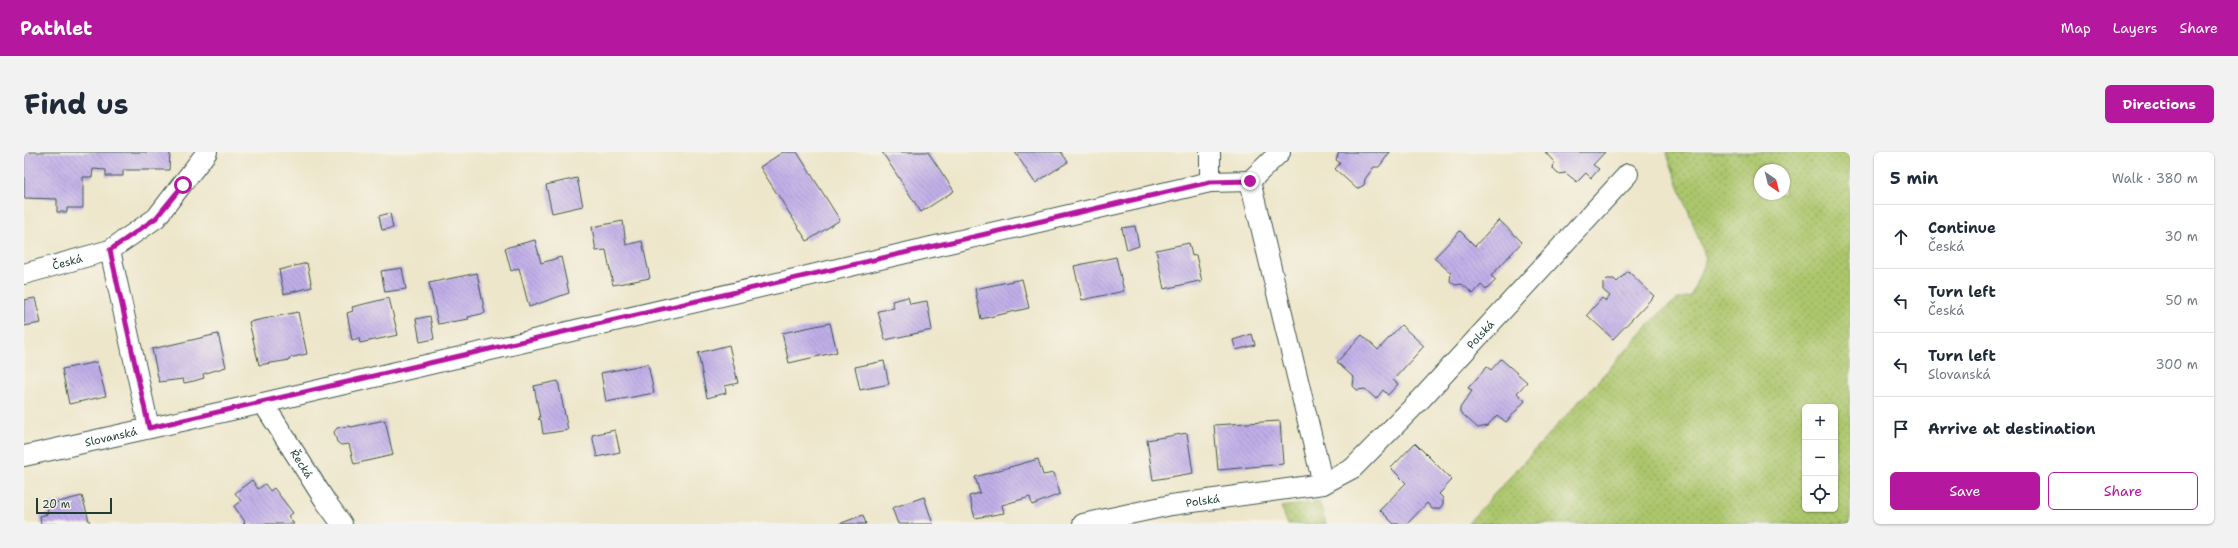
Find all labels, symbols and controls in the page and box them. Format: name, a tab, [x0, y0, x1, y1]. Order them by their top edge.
text: Pathlet	[20, 16, 92, 41]
text: Map	[2061, 19, 2091, 37]
text: Layers	[2113, 19, 2157, 37]
text: Share	[2179, 19, 2218, 37]
text: Find us	[24, 85, 129, 123]
button: Directions	[2105, 85, 2214, 123]
north arrow	[1754, 164, 1790, 200]
text: 5 min	[1890, 167, 1938, 189]
text: Walk · 380 m	[2112, 170, 2198, 187]
route end	[1241, 172, 1259, 190]
route start	[174, 176, 192, 194]
text: Continue	[1928, 218, 1996, 238]
icon: ahead	[1890, 226, 1912, 248]
text: 30 m	[2164, 228, 2198, 245]
text: Česká	[1928, 238, 1964, 255]
street label: Česká	[50, 251, 84, 274]
text: Turn left	[1928, 282, 1996, 302]
icon: left	[1890, 290, 1912, 312]
text: 50 m	[2165, 292, 2198, 309]
text: Česká	[1928, 302, 1964, 319]
street label: Polská	[1464, 317, 1498, 352]
text: Turn left	[1928, 346, 1996, 366]
icon: left	[1890, 354, 1912, 376]
text: 300 m	[2155, 356, 2198, 373]
text: Slovanská	[1928, 366, 1991, 383]
map controls	[1802, 404, 1838, 512]
button: +	[1802, 404, 1838, 440]
icon: arrive	[1890, 418, 1912, 440]
text: Arrive at destination	[1928, 419, 2096, 439]
street label: Slovanská	[83, 424, 139, 450]
button: −	[1802, 440, 1838, 476]
street label: Řecká	[286, 446, 316, 482]
button: Save	[1890, 472, 2040, 510]
button: Share	[2048, 472, 2198, 510]
button: locate	[1802, 476, 1838, 512]
street label: Polská	[1185, 491, 1221, 511]
scale bar	[36, 496, 112, 515]
text: 20 m	[42, 497, 70, 512]

